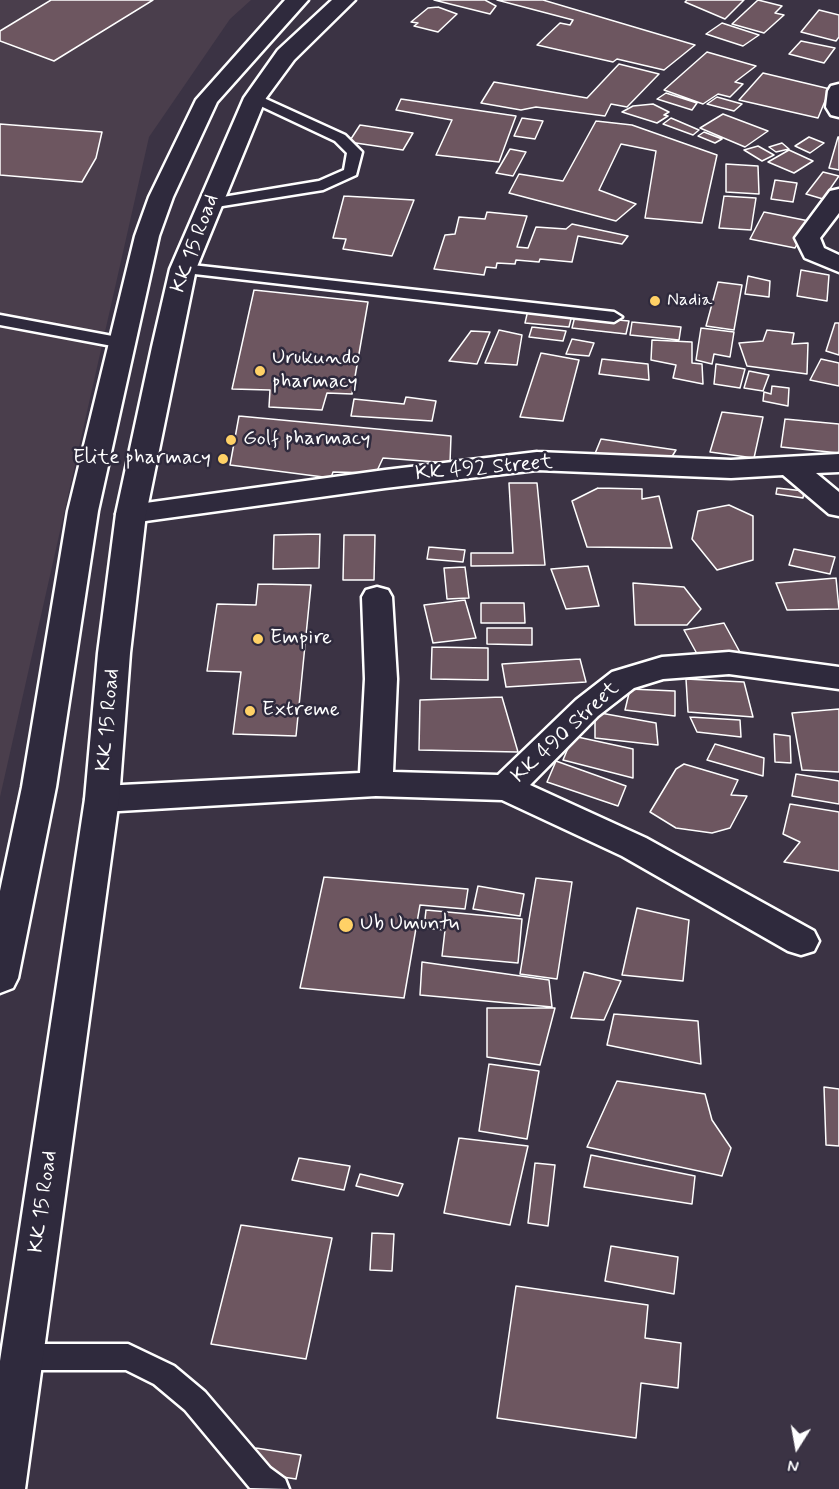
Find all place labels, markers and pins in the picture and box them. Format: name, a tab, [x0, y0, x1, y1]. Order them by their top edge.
place label: Nadia	[667, 290, 712, 312]
marker: Nadia	[648, 294, 662, 308]
place label: Urukundo pharmacy	[272, 346, 360, 396]
marker: Urukundo pharmacy	[253, 364, 267, 378]
place label: Golf pharmacy	[243, 427, 370, 453]
marker: Golf pharmacy	[224, 433, 238, 447]
place label: Elite pharmacy	[73, 446, 211, 472]
marker: Elite pharmacy	[216, 452, 230, 466]
place label: Empire	[270, 626, 332, 652]
marker: Empire	[251, 632, 265, 646]
place label: Extreme	[262, 698, 340, 724]
marker: Extreme	[243, 704, 257, 718]
place label: Ub Umuntu	[360, 912, 460, 938]
marker: Ub Umuntu	[337, 916, 355, 934]

